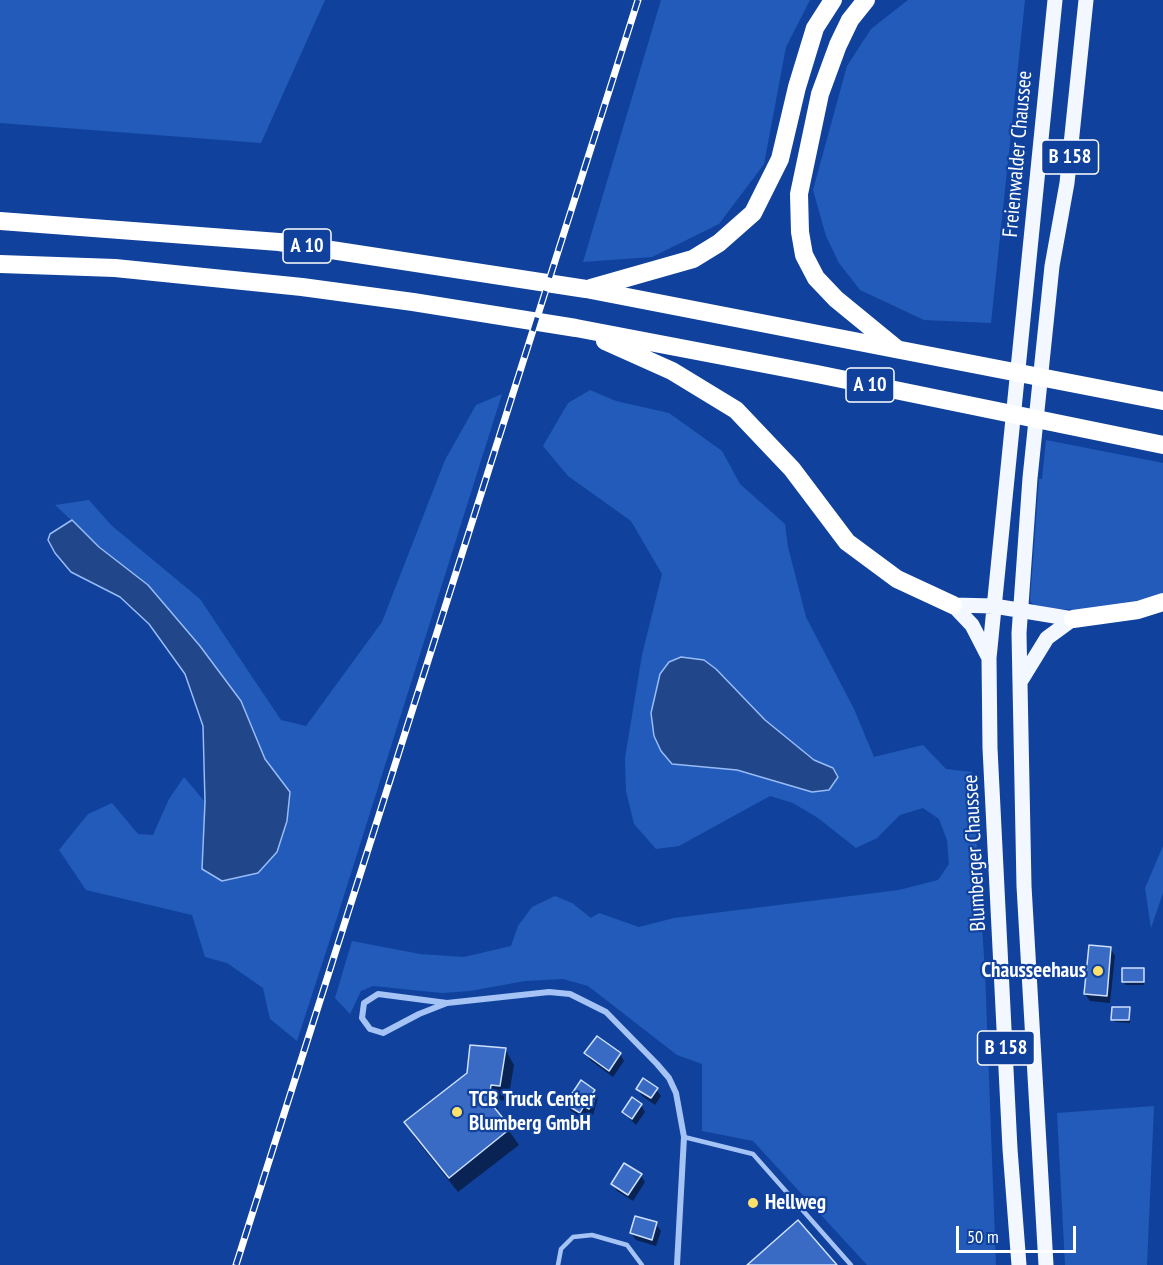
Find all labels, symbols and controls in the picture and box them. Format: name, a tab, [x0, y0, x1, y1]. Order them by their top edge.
street label: Freienwalder Chaussee	[998, 70, 1038, 238]
road number: B 158	[1042, 140, 1098, 174]
road number: A 10	[283, 229, 331, 263]
road number: A 10	[846, 368, 894, 402]
street label: Blumberger Chaussee	[958, 774, 992, 932]
place label: Chausseehaus	[981, 958, 1086, 984]
marker: Chausseehaus	[1091, 964, 1105, 978]
road number: B 158	[978, 1031, 1034, 1065]
place label: TCB Truck Center Blumberg GmbH	[469, 1087, 595, 1137]
marker: TCB Truck Center Blumberg GmbH	[450, 1105, 464, 1119]
place label: Hellweg	[765, 1190, 826, 1216]
marker: Hellweg	[746, 1196, 760, 1210]
scale bar	[959, 1214, 1079, 1252]
text: 50 m	[967, 1225, 999, 1248]

